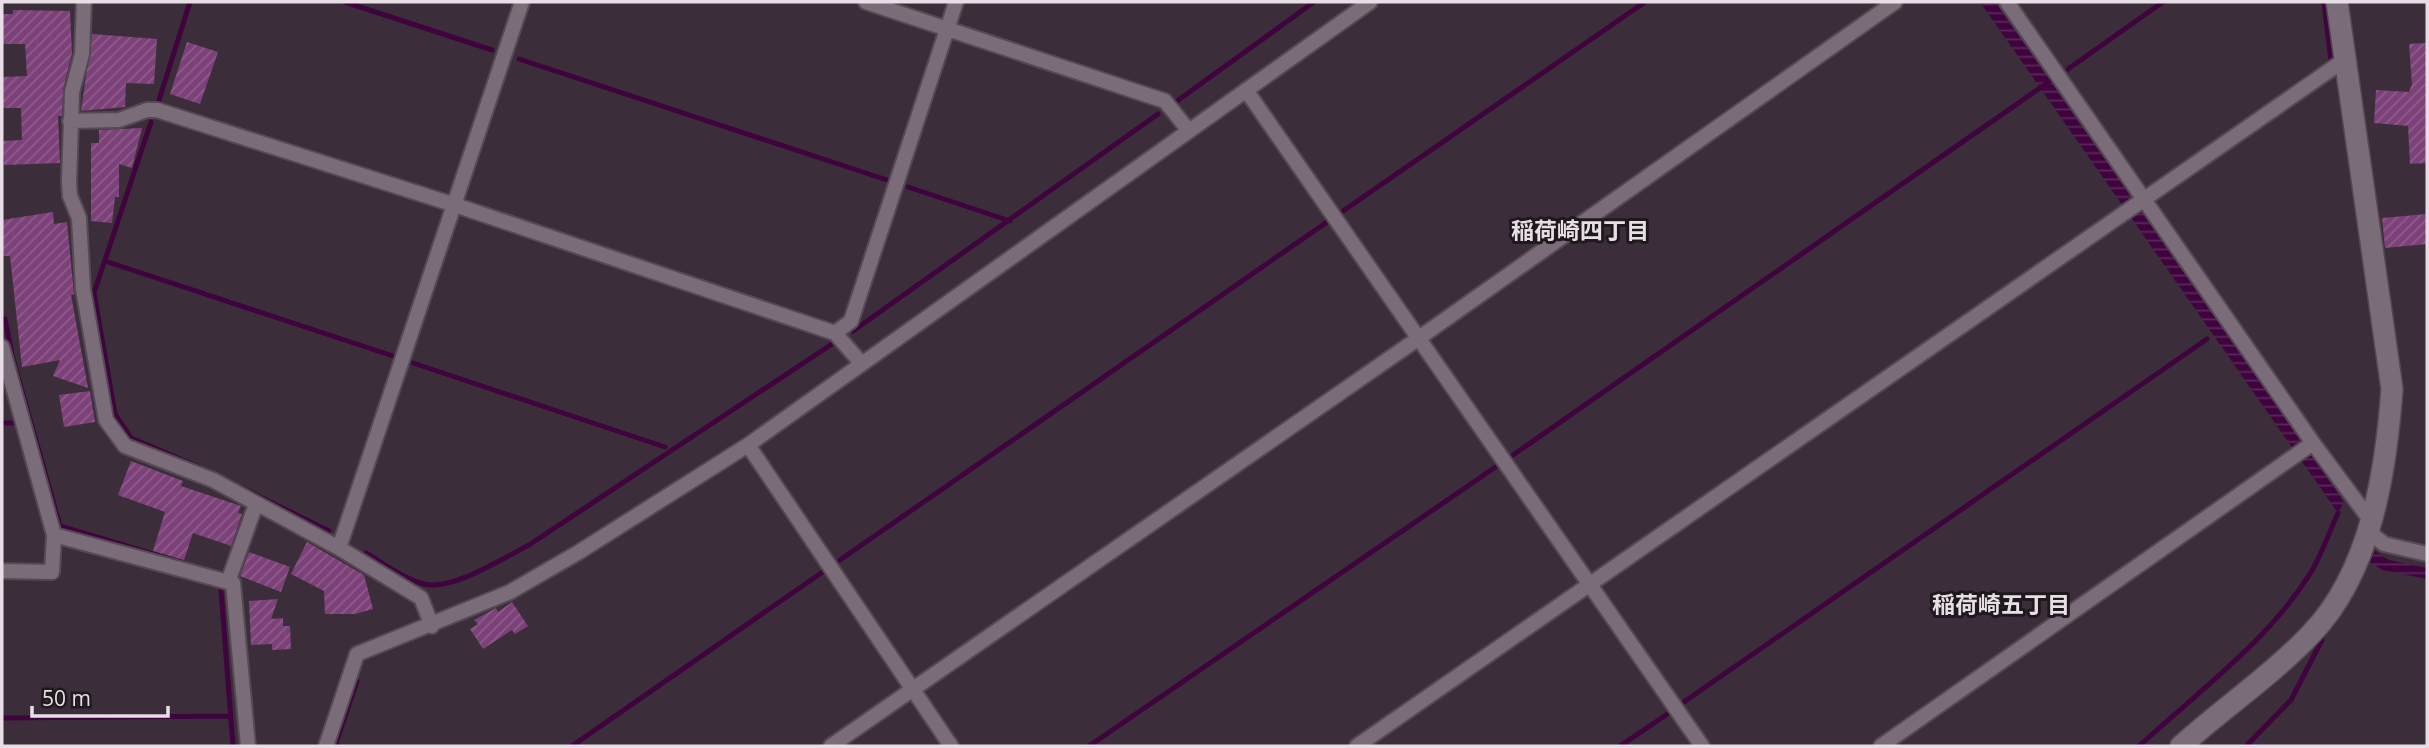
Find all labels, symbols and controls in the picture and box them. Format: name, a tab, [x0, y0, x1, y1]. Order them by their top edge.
district label: 稲荷崎四丁目	[1511, 214, 1649, 246]
district label: 稲荷崎五丁目	[1932, 588, 2070, 620]
scale bar	[32, 674, 168, 718]
text: 50 m	[42, 684, 91, 712]

